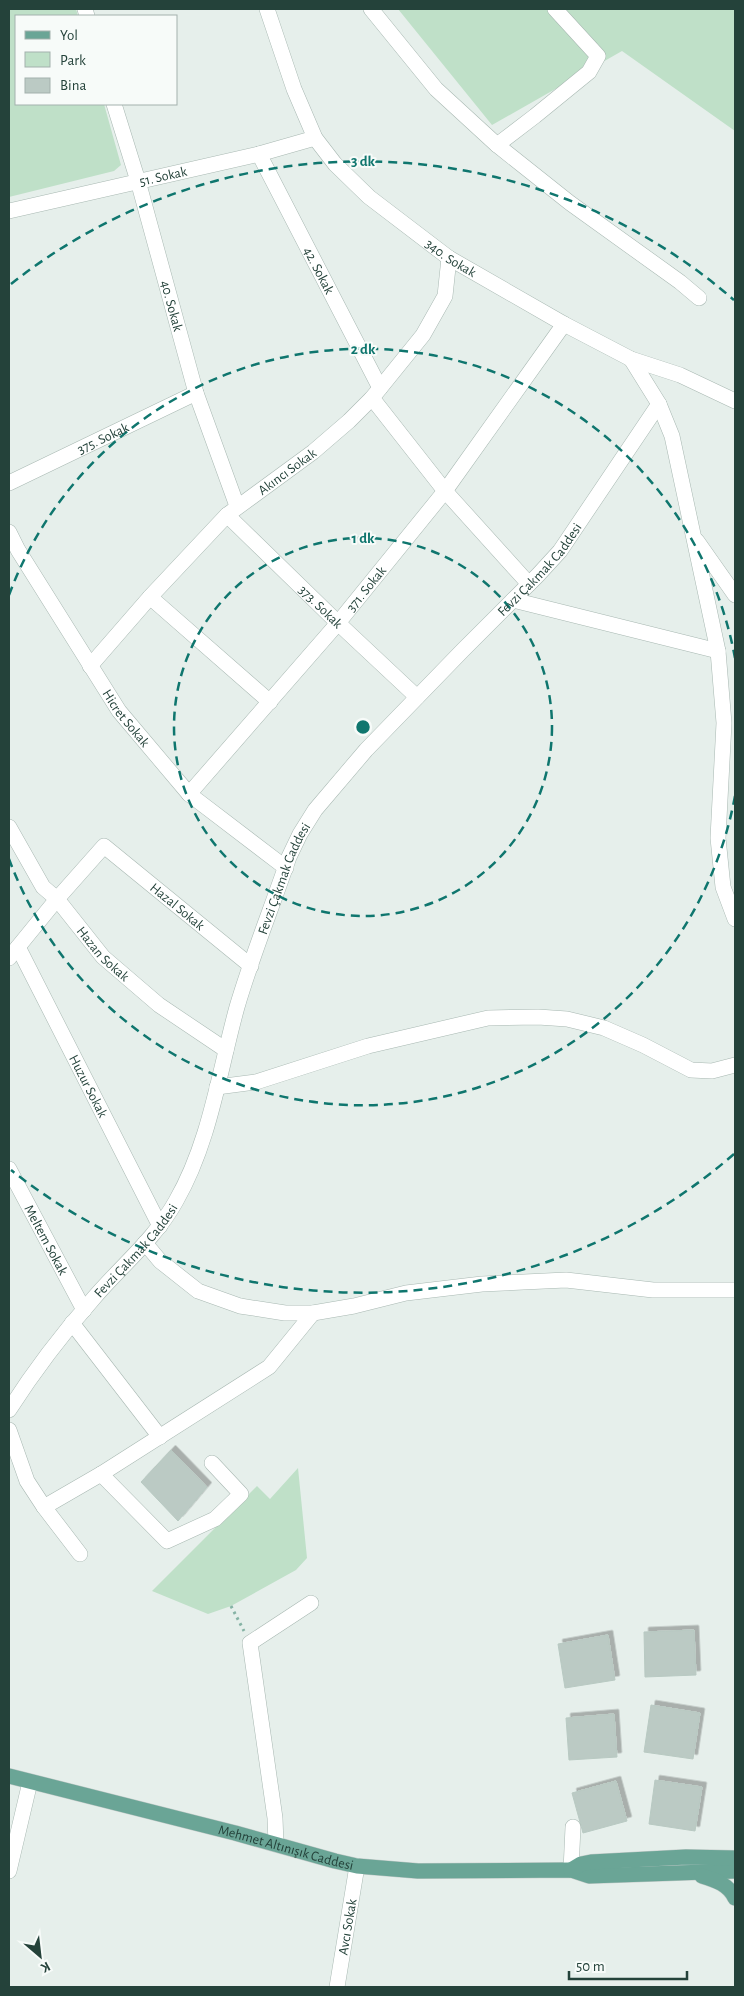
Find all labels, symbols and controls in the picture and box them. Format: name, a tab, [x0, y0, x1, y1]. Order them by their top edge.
legend	[15, 15, 178, 105]
text: Yol	[60, 28, 78, 43]
text: Park	[60, 53, 86, 68]
text: Bina	[60, 78, 86, 93]
text: 3 dk	[351, 154, 376, 169]
street label: 51. Sokak	[138, 165, 189, 189]
street label: 340. Sokak	[422, 237, 479, 280]
street label: 42. Sokak	[300, 245, 336, 297]
street label: 40. Sokak	[158, 279, 185, 333]
text: 2 dk	[351, 342, 376, 357]
street label: 375. Sokak	[75, 420, 132, 457]
street label: Akıncı Sokak	[256, 446, 320, 498]
street label: Fevzi Çakmak Caddesi	[495, 521, 585, 619]
text: 1 dk	[352, 531, 375, 546]
street label: 371. Sokak	[344, 563, 389, 615]
street label: 373. Sokak	[296, 583, 345, 632]
street label: Hicret Sokak	[99, 687, 152, 750]
centre of rings	[354, 718, 372, 736]
street label: Fevzi Çakmak Caddesi	[256, 820, 313, 936]
street label: Hazal Sokak	[147, 881, 207, 934]
street label: Hazan Sokak	[74, 924, 132, 985]
street label: Huzur Sokak	[66, 1053, 110, 1121]
street label: Fevzi Çakmak Caddesi	[92, 1202, 181, 1300]
street label: Meltem Sokak	[21, 1203, 70, 1278]
street label: Mehmet Altınışık Caddesi	[217, 1823, 355, 1873]
street label: Avcı Sokak	[336, 1897, 360, 1956]
north arrow	[15, 1931, 65, 1981]
scale bar	[569, 1948, 686, 1980]
text: K	[38, 1958, 53, 1975]
text: 50 m	[576, 1959, 605, 1974]

